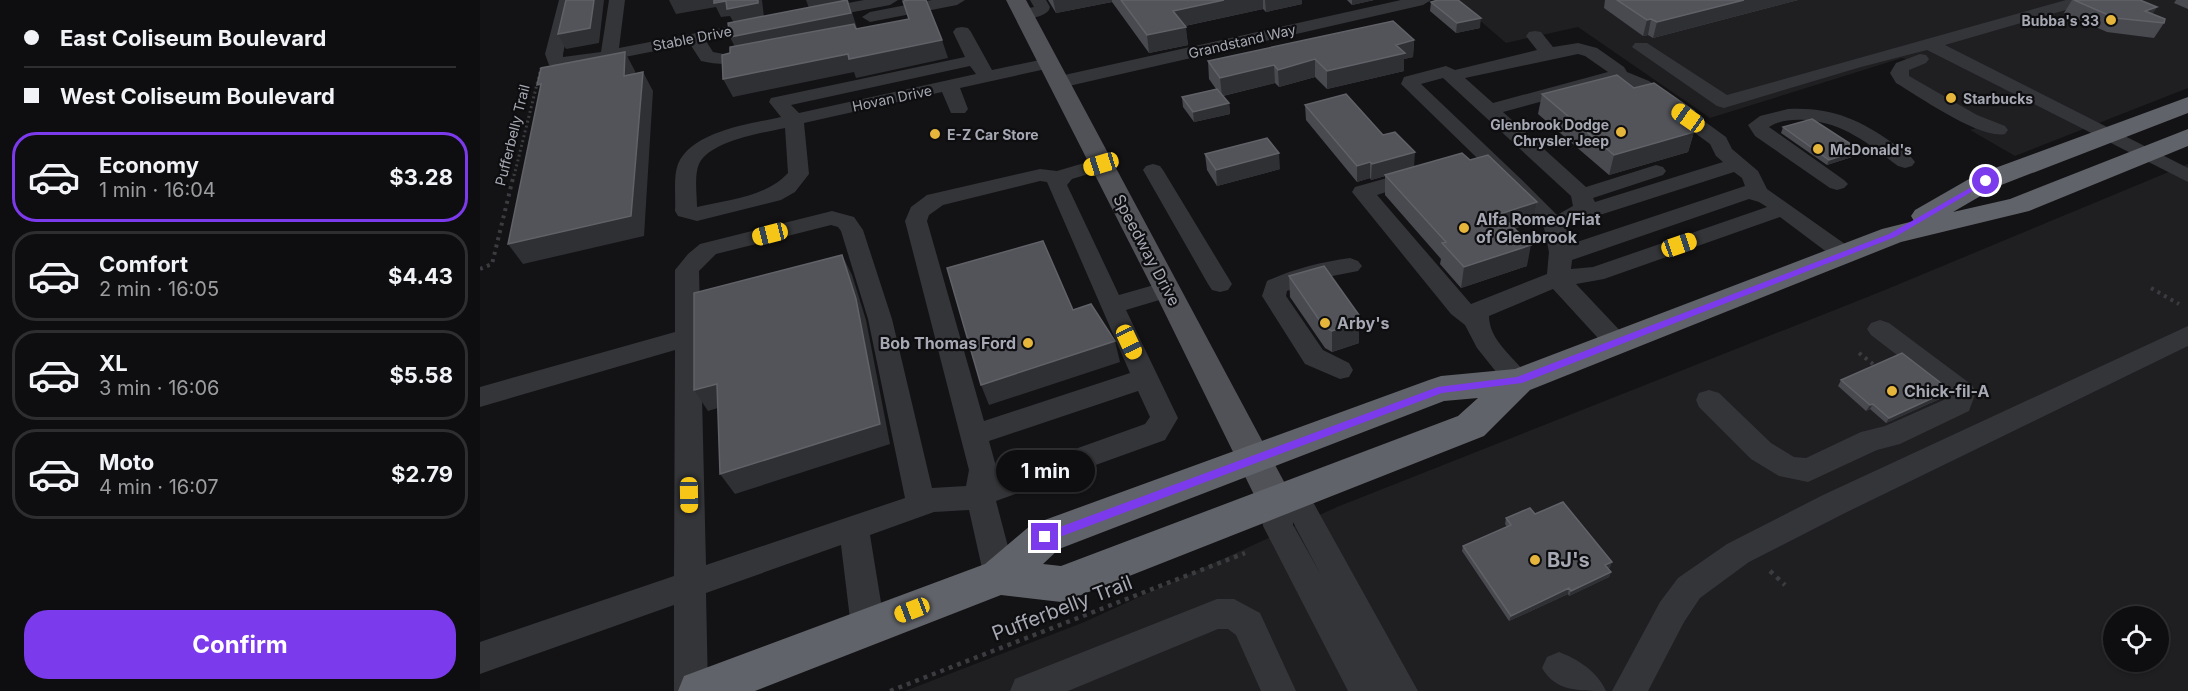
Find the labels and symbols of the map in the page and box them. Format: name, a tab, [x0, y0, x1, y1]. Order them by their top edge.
place label: Bubba's 33	[2022, 12, 2099, 29]
marker: Bubba's 33	[2104, 13, 2118, 27]
street label: Grandstand Way	[1187, 20, 1297, 62]
street label: Stable Drive	[651, 22, 733, 54]
street label: Hovan Drive	[851, 81, 933, 115]
street label: Pufferbelly Trail	[491, 83, 533, 187]
place label: Starbucks	[1963, 90, 2033, 107]
marker: Starbucks	[1944, 91, 1958, 105]
car	[1668, 100, 1708, 136]
place label: Glenbrook Dodge Chrysler Jeep	[1490, 116, 1609, 149]
marker: Glenbrook Dodge Chrysler Jeep	[1614, 125, 1628, 139]
place label: E-Z Car Store	[947, 126, 1039, 143]
marker: E-Z Car Store	[928, 127, 942, 141]
place label: McDonald's	[1830, 141, 1912, 158]
marker: McDonald's	[1811, 142, 1825, 156]
car	[1081, 150, 1121, 178]
route start	[1972, 167, 1999, 194]
street label: Speedway Drive	[1109, 191, 1185, 309]
place label: Alfa Romeo/Fiat of Glenbrook	[1476, 209, 1601, 247]
car	[750, 221, 790, 247]
marker: Alfa Romeo/Fiat of Glenbrook	[1457, 221, 1471, 235]
car	[1659, 231, 1699, 259]
place label: Arby's	[1337, 313, 1389, 333]
marker: Arby's	[1318, 316, 1332, 330]
car	[1113, 322, 1145, 362]
place label: Bob Thomas Ford	[880, 333, 1016, 353]
marker: Bob Thomas Ford	[1021, 336, 1035, 350]
place label: Chick-fil-A	[1904, 381, 1990, 401]
marker: Chick-fil-A	[1885, 384, 1899, 398]
callout: 1 min	[996, 450, 1094, 492]
car	[680, 477, 698, 513]
route end	[1031, 523, 1058, 550]
place label: BJ's	[1547, 548, 1590, 572]
marker: BJ's	[1528, 553, 1542, 567]
street label: Pufferbelly Trail	[988, 570, 1136, 646]
car	[892, 595, 932, 625]

